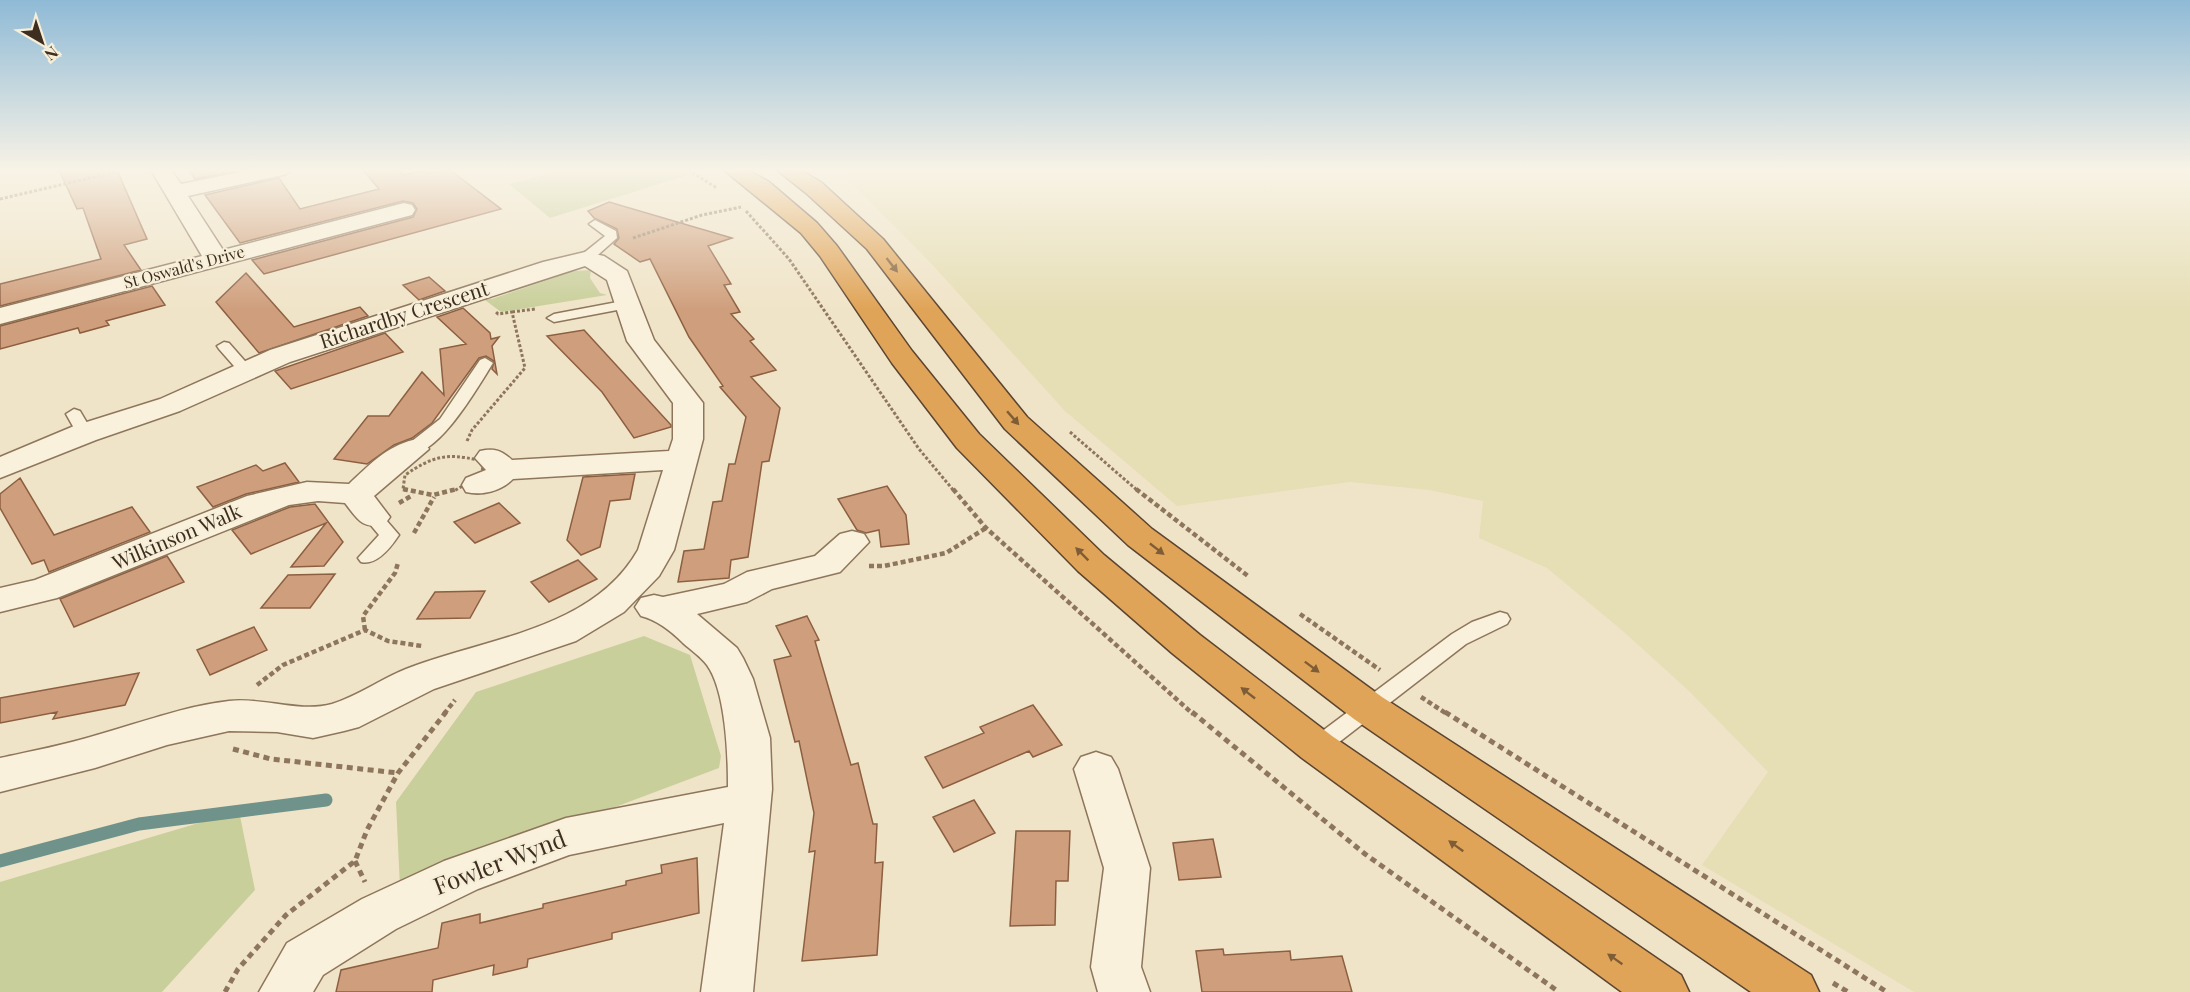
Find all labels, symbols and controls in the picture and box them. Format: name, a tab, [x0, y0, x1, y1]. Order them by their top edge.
north arrow	[12, 12, 72, 72]
text: N	[40, 42, 63, 66]
street label: St Oswald's Drive	[121, 240, 247, 293]
one-way arrow	[885, 258, 897, 273]
street label: Richardby Crescent	[316, 273, 492, 354]
one-way arrow	[1006, 410, 1019, 425]
street label: Wilkinson Walk	[107, 496, 245, 575]
one-way arrow	[1149, 543, 1164, 555]
one-way arrow	[1076, 548, 1090, 562]
one-way arrow	[1304, 661, 1320, 673]
one-way arrow	[1240, 686, 1256, 699]
street label: Fowler Wynd	[428, 821, 570, 901]
one-way arrow	[1448, 840, 1464, 852]
one-way arrow	[1607, 953, 1623, 965]

